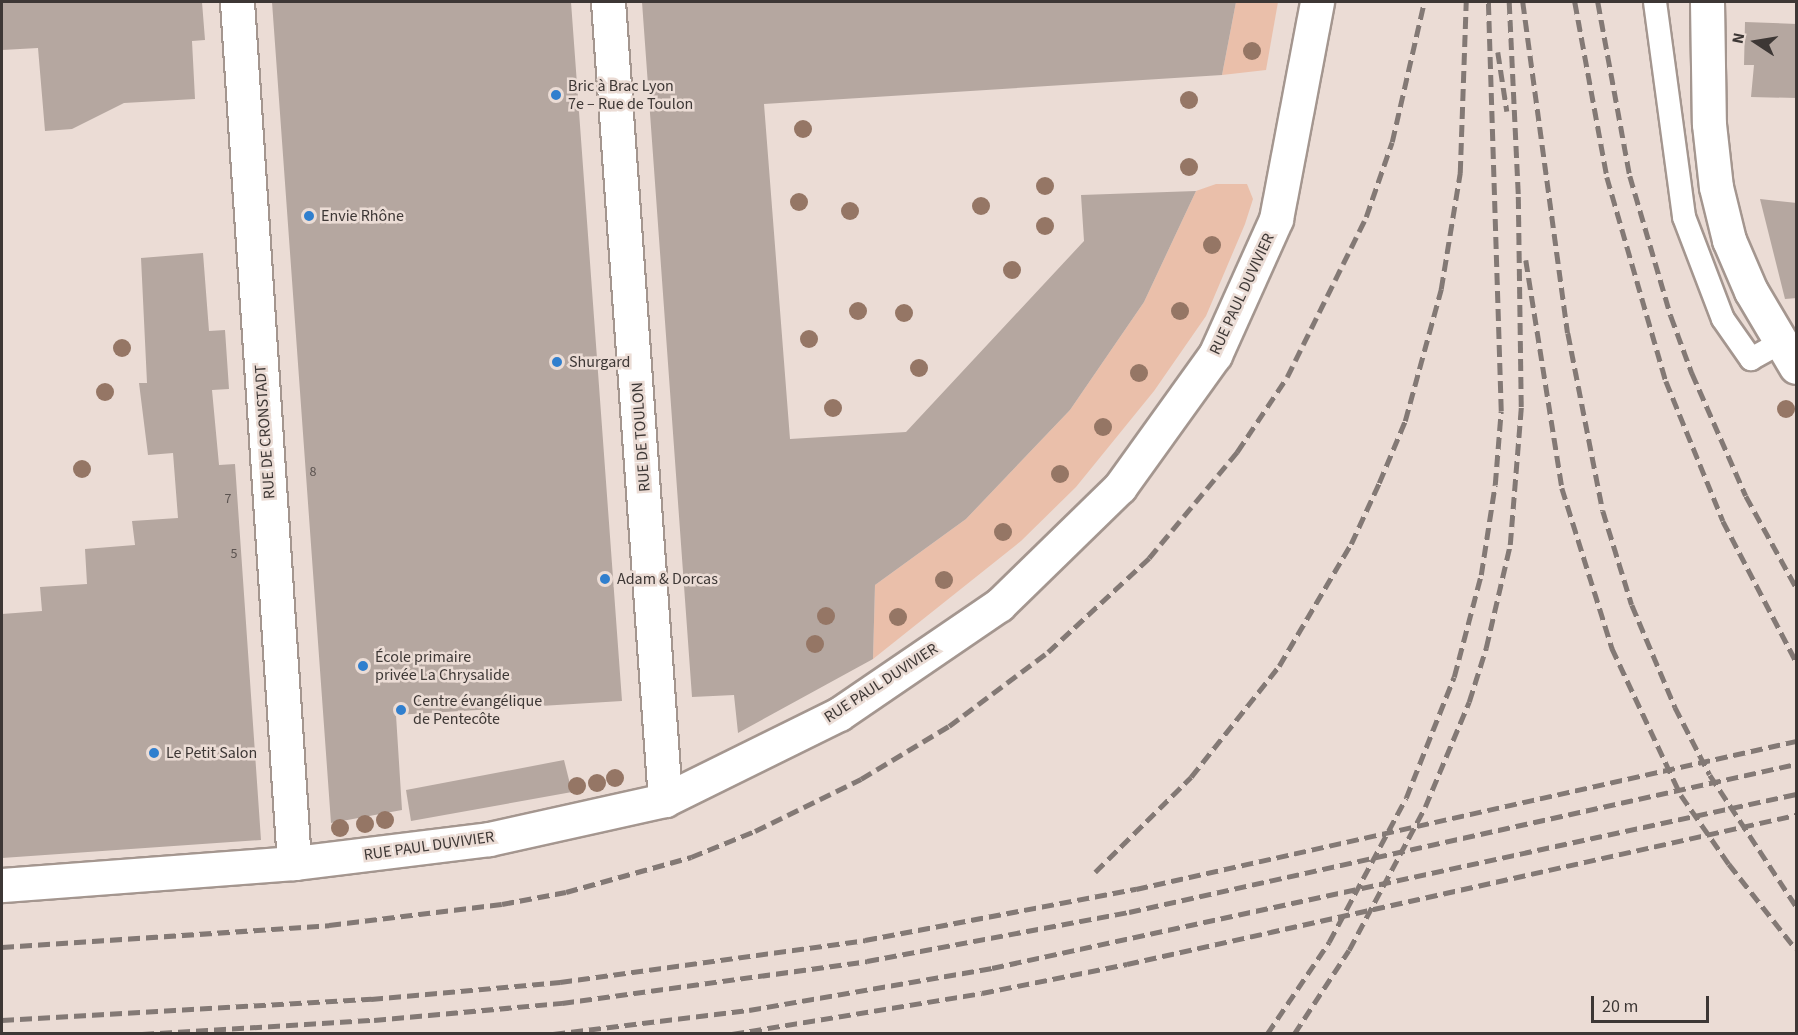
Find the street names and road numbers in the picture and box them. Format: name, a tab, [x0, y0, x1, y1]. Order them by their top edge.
street label: RUE PAUL DUVIVIER	[1205, 230, 1279, 358]
street label: RUE DE CRONSTADT	[251, 364, 279, 500]
street label: RUE DE TOULON	[628, 381, 654, 493]
street label: RUE PAUL DUVIVIER	[821, 639, 941, 727]
street label: RUE PAUL DUVIVIER	[362, 827, 496, 865]

